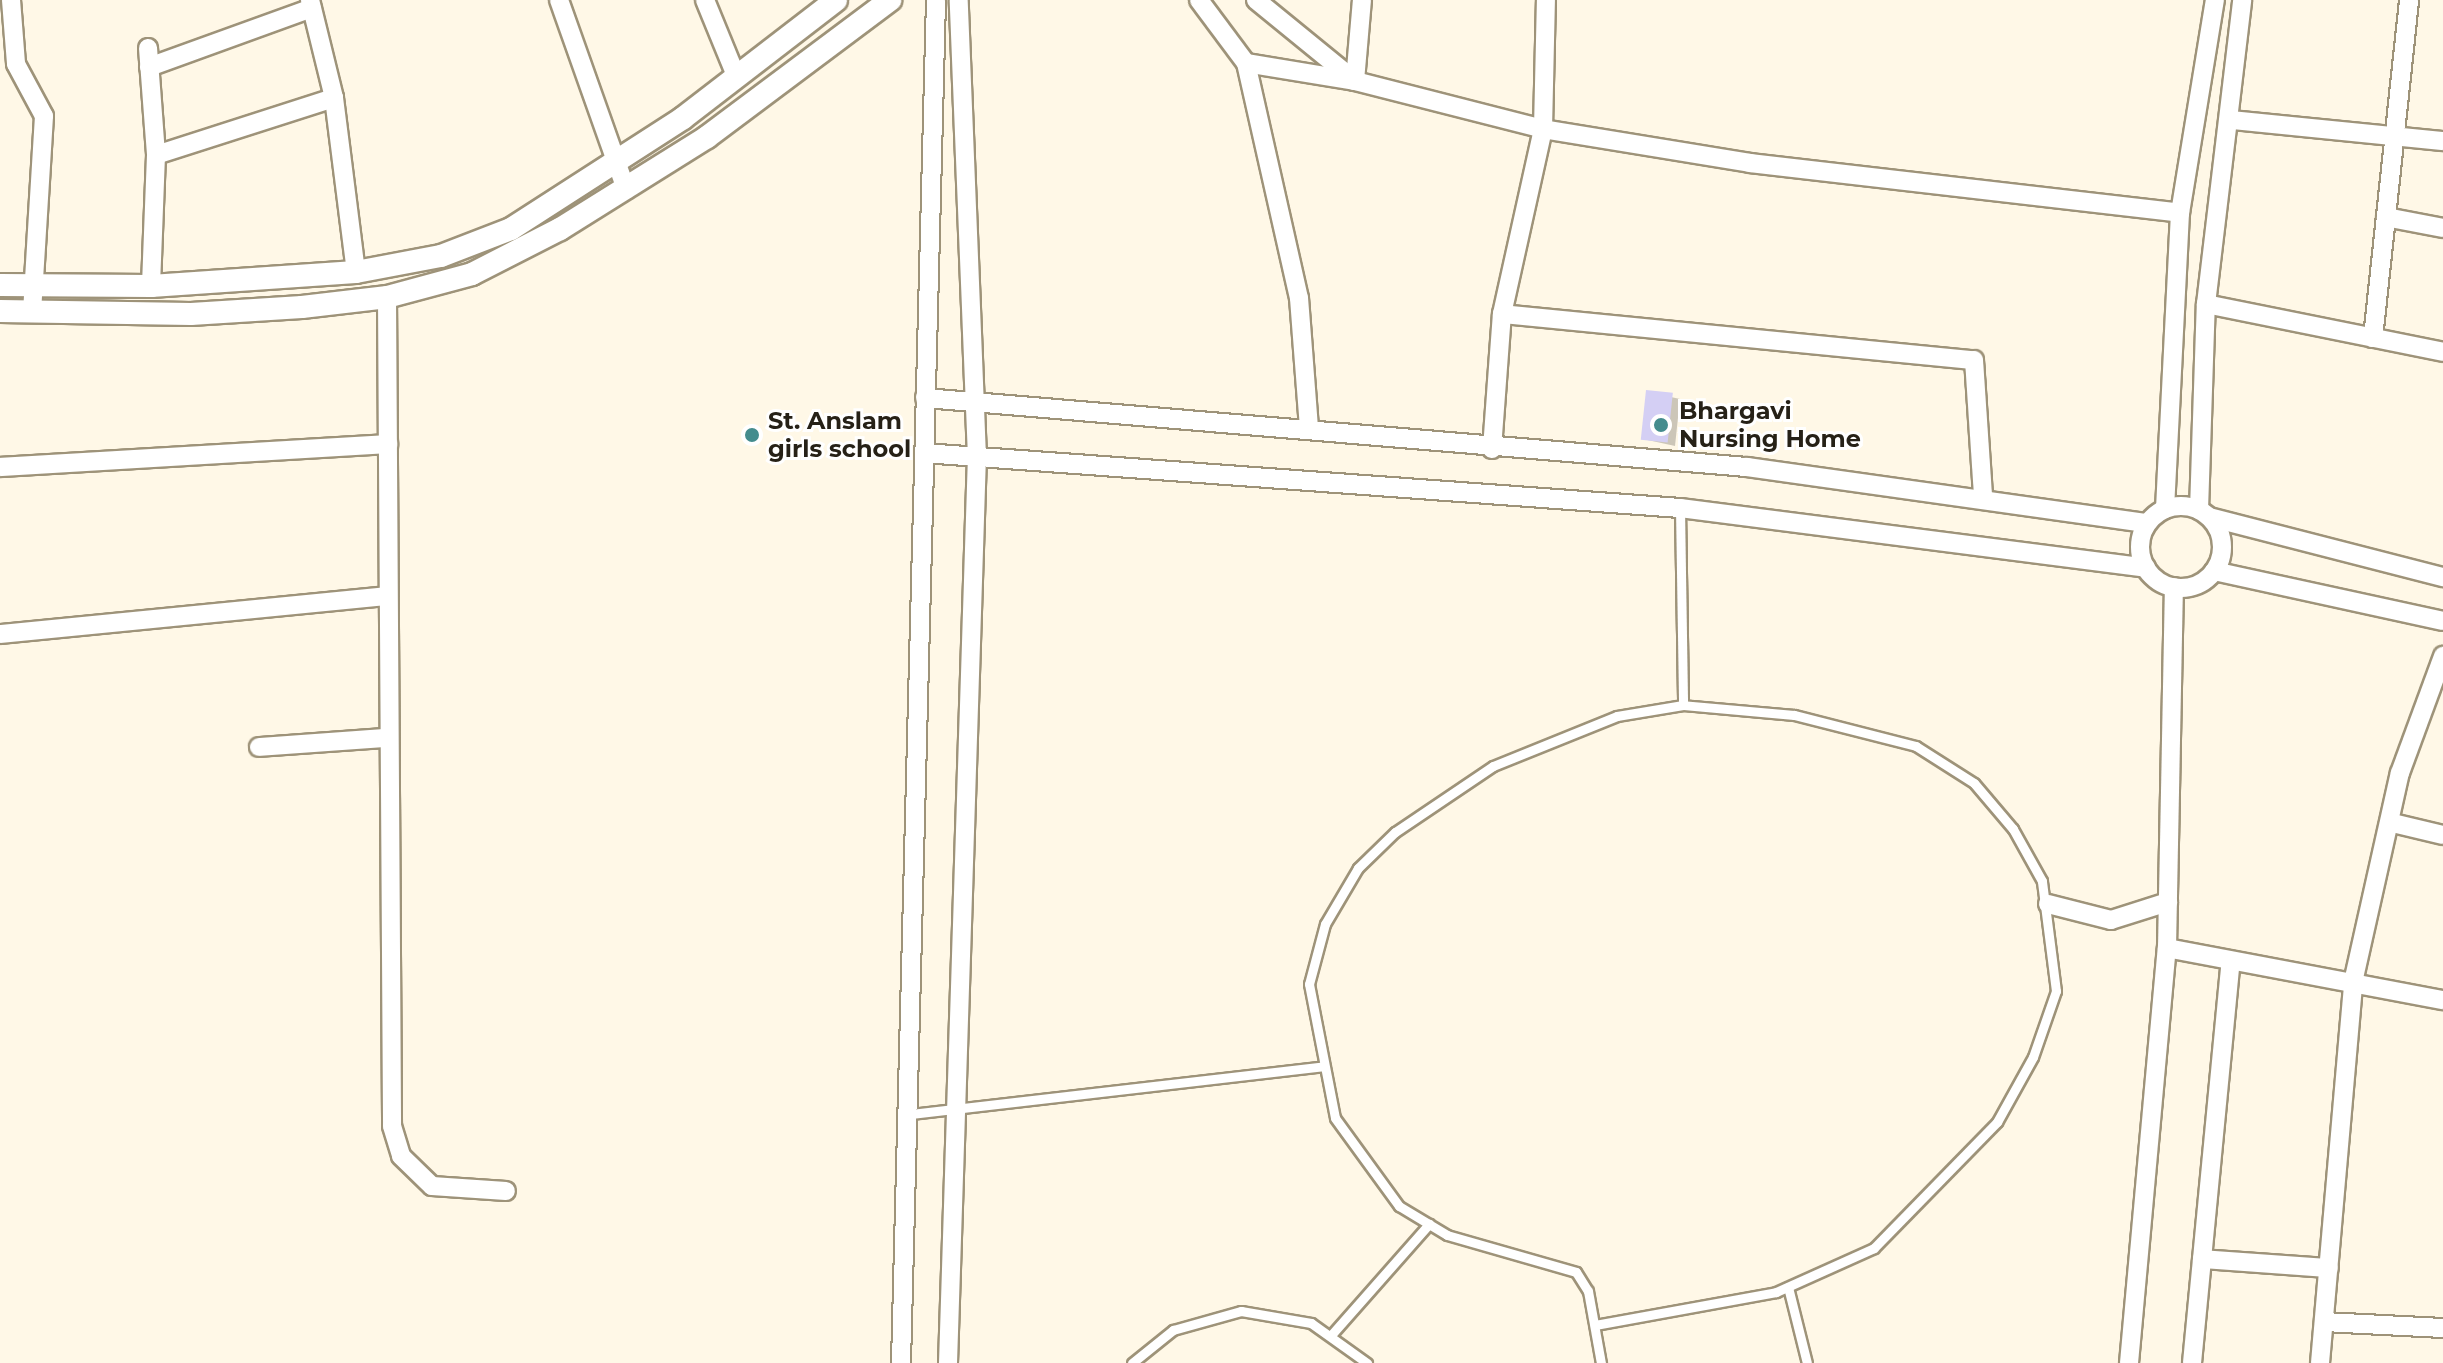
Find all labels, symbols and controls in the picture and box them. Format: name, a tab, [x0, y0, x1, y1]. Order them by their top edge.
place label: Bhargavi Nursing Home	[1679, 397, 1861, 453]
place label: St. Anslam girls school	[768, 407, 911, 463]
marker: Bhargavi Nursing Home	[1650, 414, 1672, 436]
marker: St. Anslam girls school	[743, 426, 761, 444]

